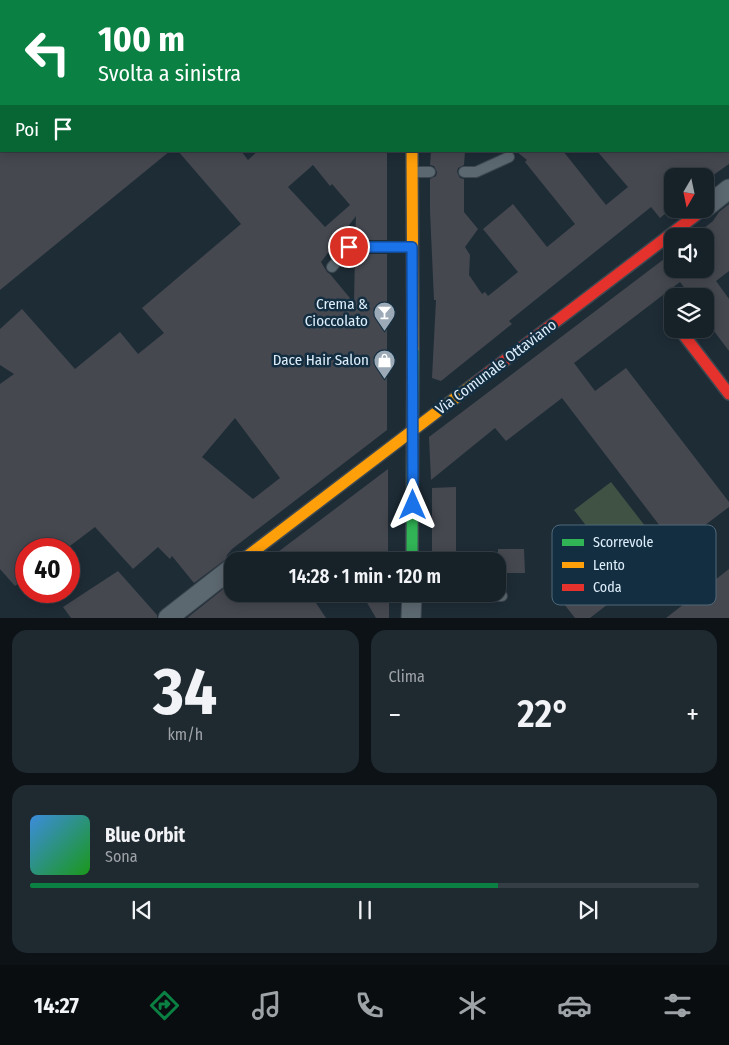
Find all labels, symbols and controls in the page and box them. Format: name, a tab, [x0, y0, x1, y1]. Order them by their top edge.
text: 100 m	[98, 18, 185, 60]
icon: left	[15, 20, 80, 85]
text: Svolta a sinistra	[98, 60, 241, 87]
icon: arrive	[49, 115, 77, 143]
text: Poi	[15, 118, 39, 141]
north arrow	[664, 168, 714, 218]
map controls	[664, 168, 714, 338]
pin	[328, 226, 370, 268]
button: sound	[664, 228, 714, 278]
icon: arrive	[335, 233, 363, 261]
button: layers	[664, 288, 714, 338]
place label: Crema & Cioccolato	[305, 295, 368, 330]
bar icon: Crema & Cioccolato	[372, 301, 396, 332]
street label: Via Comunale Ottaviano	[432, 316, 560, 418]
shop icon: Dace Hair Salon	[373, 348, 397, 379]
place label: Dace Hair Salon	[273, 351, 369, 369]
position arrow	[386, 478, 438, 530]
legend	[552, 525, 716, 605]
text: Scorrevole	[593, 534, 653, 551]
speed limit sign: 40	[15, 538, 80, 603]
text: Lento	[593, 557, 625, 574]
text: 14:28 · 1 min · 120 m	[289, 565, 441, 588]
text: Coda	[593, 579, 622, 596]
text: 34	[153, 653, 217, 731]
text: Clima	[389, 667, 425, 686]
text: 22°	[517, 691, 570, 737]
text: −	[389, 698, 401, 731]
text: +	[686, 698, 699, 731]
text: km/h	[167, 725, 203, 744]
text: Blue Orbit	[105, 824, 185, 847]
text: Sona	[105, 847, 138, 866]
icon: previous	[128, 896, 156, 924]
icon: pause	[351, 896, 379, 924]
icon: next	[574, 896, 602, 924]
icon: directions	[147, 988, 182, 1023]
icon: music	[249, 988, 284, 1023]
icon: phone	[352, 988, 387, 1023]
icon: climate	[455, 988, 490, 1023]
icon: car	[557, 988, 592, 1023]
icon: filters	[660, 988, 695, 1023]
text: 14:27	[34, 992, 79, 1019]

